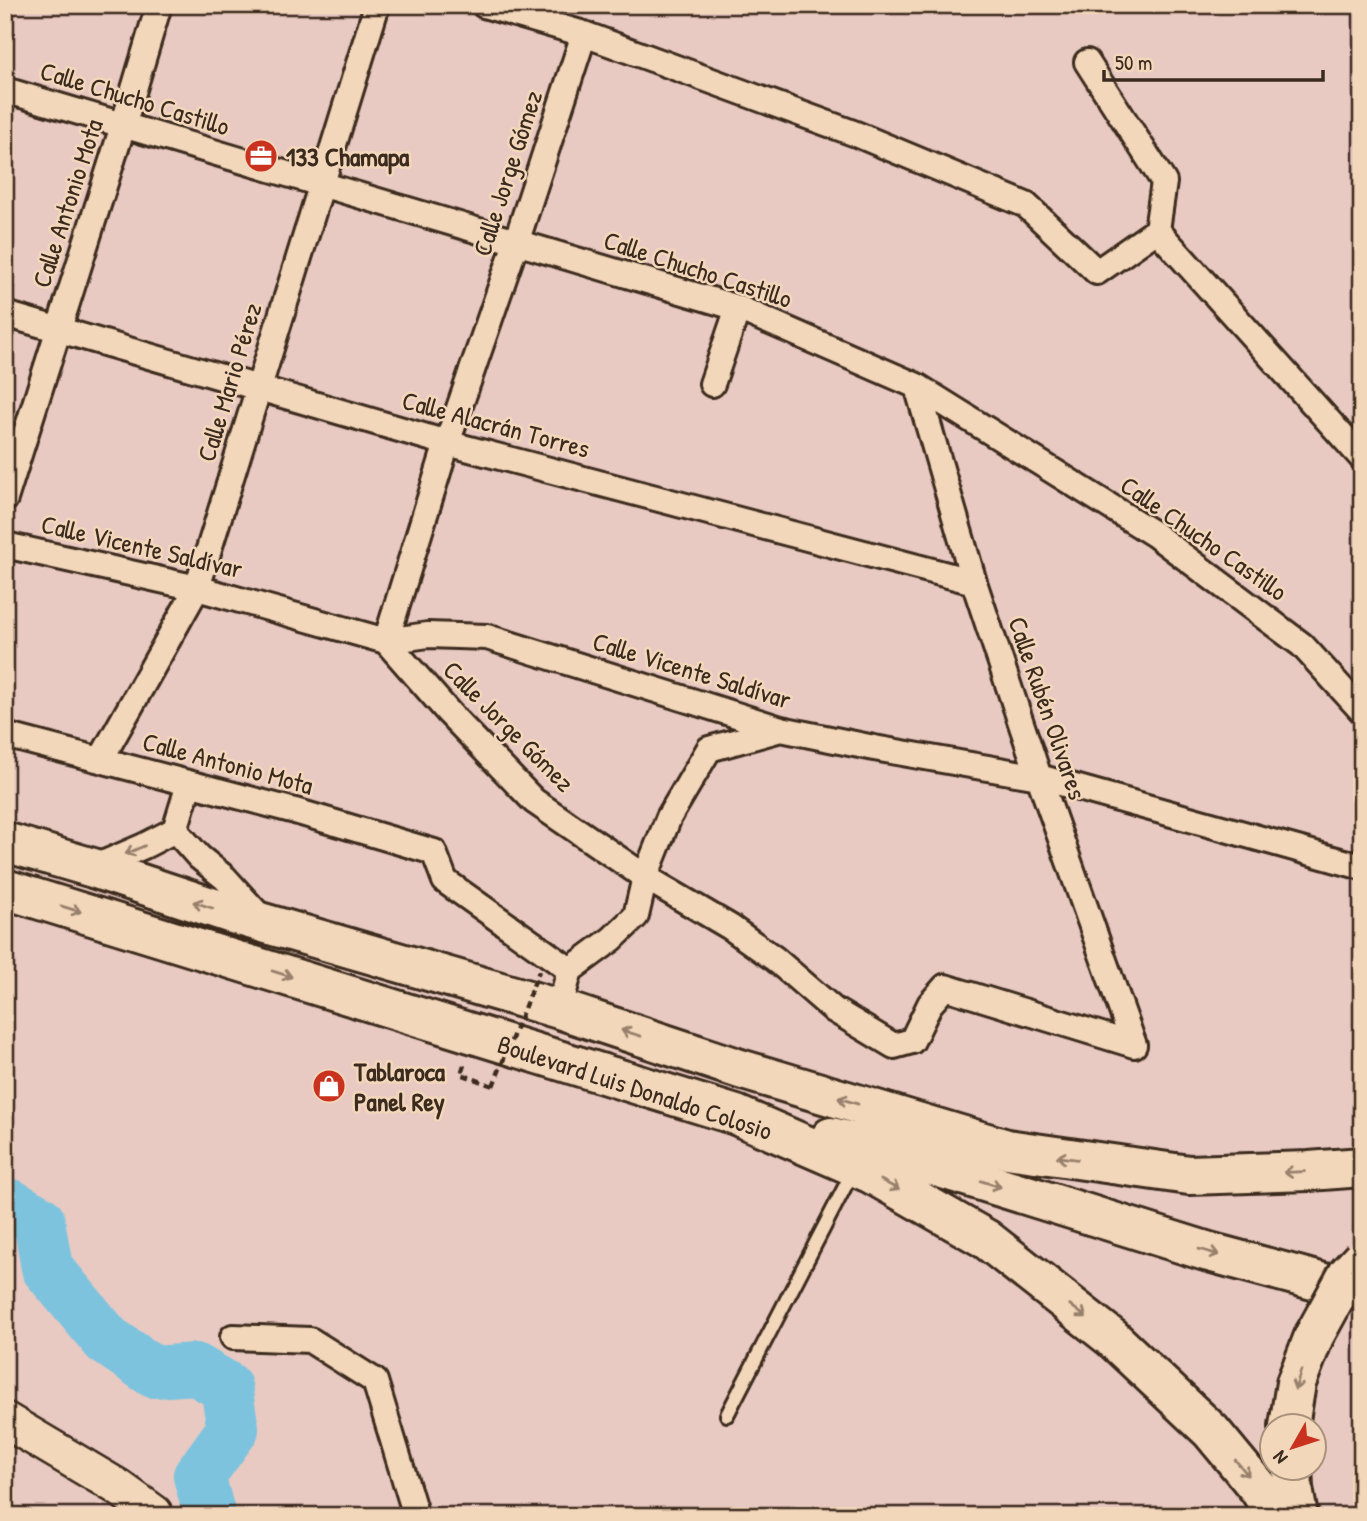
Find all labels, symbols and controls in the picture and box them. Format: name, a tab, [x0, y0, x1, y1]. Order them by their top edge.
scale bar	[1104, 38, 1323, 82]
text: 50 m	[1115, 48, 1152, 77]
street label: Calle Chucho Castillo	[36, 53, 234, 143]
street label: Calle Jorge Gómez	[464, 86, 550, 260]
street label: Calle Antonio Mota	[23, 114, 111, 292]
office icon: 133 Chamapa	[242, 137, 280, 175]
place label: 133 Chamapa	[286, 139, 410, 175]
street label: Calle Chucho Castillo	[599, 222, 797, 316]
street label: Calle Mario Pérez	[188, 298, 270, 466]
street label: Calle Alacrán Torres	[398, 382, 594, 466]
street label: Calle Chucho Castillo	[1114, 467, 1294, 609]
street label: Calle Vicente Saldívar	[38, 506, 246, 586]
street label: Calle Rubén Olivares	[1000, 612, 1096, 804]
street label: Calle Vicente Saldívar	[589, 623, 795, 717]
street label: Calle Jorge Gómez	[436, 653, 582, 799]
street label: Calle Antonio Mota	[139, 723, 317, 803]
one-way arrow	[124, 844, 146, 857]
one-way arrow	[192, 898, 214, 910]
one-way arrow	[59, 904, 81, 917]
one-way arrow	[271, 968, 293, 981]
street label: Boulevard Luis Donaldo Colosio	[493, 1026, 777, 1148]
one-way arrow	[620, 1026, 642, 1038]
place label: Tablaroca Panel Rey	[353, 1054, 446, 1120]
shop icon: Tablaroca Panel Rey	[310, 1067, 348, 1105]
one-way arrow	[837, 1094, 859, 1107]
one-way arrow	[1057, 1151, 1079, 1164]
one-way arrow	[1282, 1165, 1305, 1178]
one-way arrow	[879, 1178, 899, 1192]
one-way arrow	[980, 1178, 1002, 1191]
one-way arrow	[1197, 1246, 1219, 1259]
one-way arrow	[1068, 1304, 1087, 1319]
one-way arrow	[1291, 1369, 1304, 1391]
north arrow	[1258, 1412, 1328, 1482]
text: N	[1267, 1446, 1293, 1470]
one-way arrow	[1234, 1459, 1250, 1477]

